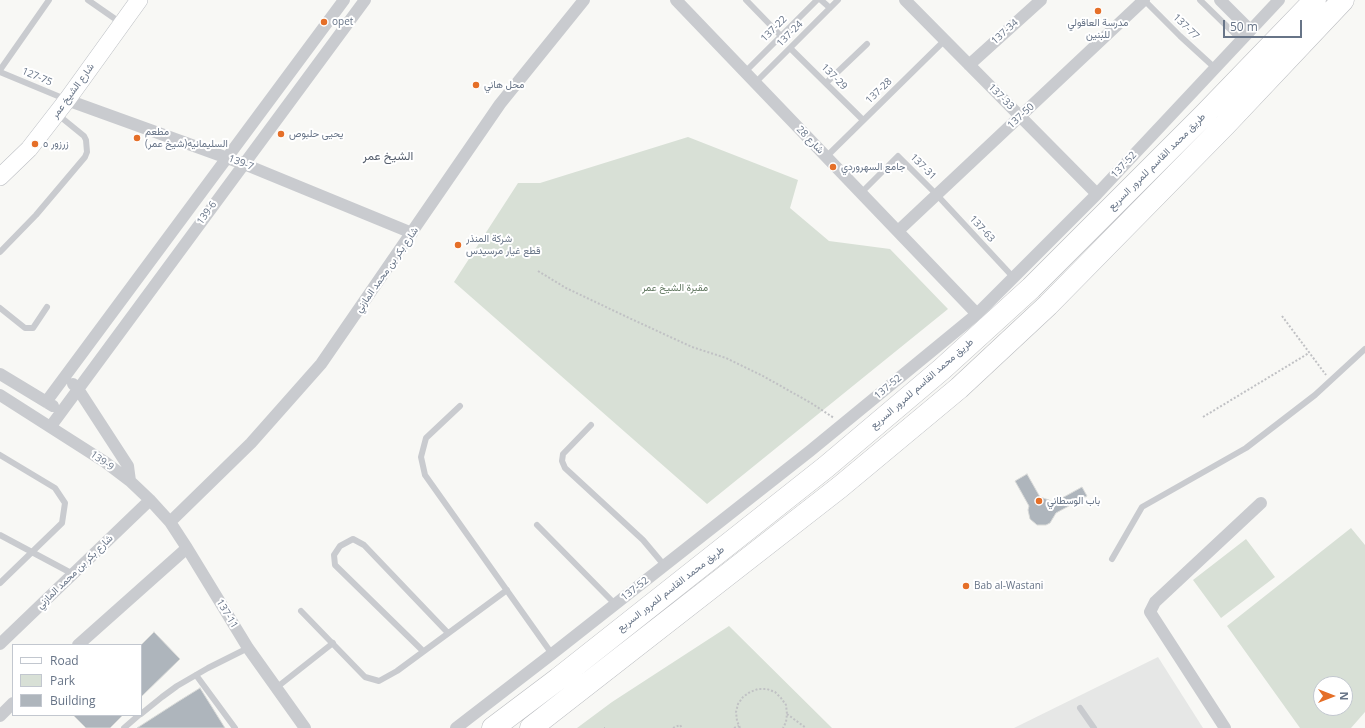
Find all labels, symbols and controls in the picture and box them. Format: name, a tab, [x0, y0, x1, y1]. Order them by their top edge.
marker: مدرسة العاقولي للبنين	[1093, 6, 1103, 16]
street label: 137-77	[1170, 12, 1202, 42]
scale bar	[1225, 12, 1304, 38]
street label: 137-22	[759, 14, 789, 44]
place label: opet	[332, 16, 353, 28]
marker: opet	[319, 17, 329, 27]
street label: 137-34	[989, 17, 1021, 47]
place label: مدرسة العاقولي للبنين	[1068, 17, 1128, 40]
text: 50 m	[1230, 18, 1258, 35]
street label: 137-24	[775, 19, 805, 49]
street label: شارع الشيخ عمر	[49, 61, 97, 121]
street label: 137-29	[819, 62, 849, 92]
street label: 127-75	[20, 65, 54, 89]
street label: 137-28	[863, 76, 895, 106]
place label: محل هاني	[484, 79, 524, 91]
marker: محل هاني	[471, 80, 481, 90]
street label: 137-33	[986, 82, 1016, 112]
street label: 137-50	[1005, 101, 1037, 131]
street label: طريق محمد القاسم للمرور السريع	[1106, 111, 1208, 213]
street label: شارع 28	[794, 124, 826, 156]
place label: مطعم السليمانيه(شيخ عمر)	[145, 126, 228, 150]
place label: يحيى حلبوص	[289, 128, 343, 140]
marker: يحيى حلبوص	[276, 129, 286, 139]
marker: مطعم السليمانيه(شيخ عمر)	[132, 133, 142, 143]
place label: زرزور ٥	[43, 138, 69, 150]
marker: زرزور ٥	[30, 139, 40, 149]
street label: 137-52	[1109, 149, 1139, 181]
district label: الشيخ عمر	[363, 150, 413, 164]
street label: 137-31	[908, 152, 938, 182]
street label: 139-7	[227, 153, 255, 173]
place label: جامع السهروردي	[841, 161, 906, 173]
marker: جامع السهروردي	[828, 162, 838, 172]
street label: 139-6	[194, 199, 220, 227]
street label: 137-63	[967, 213, 997, 245]
street label: شارع بكر بن محمد المازني	[353, 225, 421, 315]
place label: شركة المنذر قطع غيار مرسيدس	[466, 233, 540, 256]
marker: شركة المنذر قطع غيار مرسيدس	[453, 240, 463, 250]
park label: مقبرة الشيخ عمر	[642, 282, 708, 294]
street label: طريق محمد القاسم للمرور السريع	[868, 336, 976, 432]
street label: 137-52	[872, 372, 904, 402]
street label: 139-9	[88, 449, 116, 473]
place label: باب الوسطاني	[1047, 495, 1100, 507]
marker: باب الوسطاني	[1034, 496, 1044, 506]
street label: شارع بكر بن محمد المازني	[34, 532, 116, 612]
street label: طريق محمد القاسم للمرور السريع	[615, 544, 727, 634]
street label: 137-52	[619, 574, 651, 604]
place label: Bab al-Wastani	[974, 580, 1043, 592]
marker: Bab al-Wastani	[961, 581, 971, 591]
street label: 137-11	[214, 597, 240, 631]
legend	[12, 644, 142, 716]
text: Road	[50, 652, 79, 669]
text: Park	[50, 672, 75, 689]
north arrow	[1313, 676, 1353, 716]
text: Building	[50, 692, 95, 709]
text: N	[1337, 692, 1352, 700]

